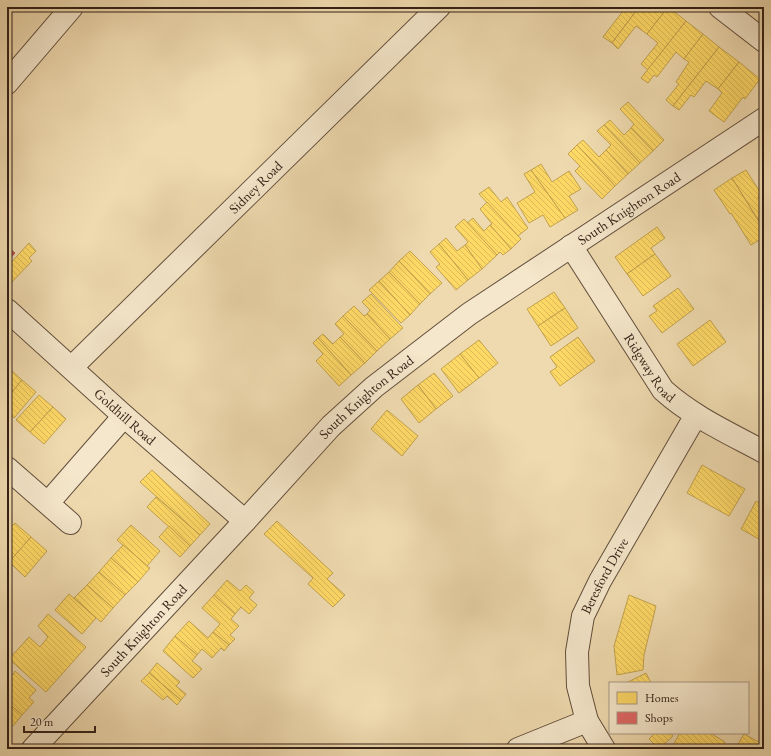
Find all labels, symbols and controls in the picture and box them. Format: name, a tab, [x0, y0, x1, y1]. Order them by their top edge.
street label: Sidney Road	[225, 156, 287, 217]
street label: South Knighton Road	[574, 167, 685, 249]
street label: Ridgway Road	[620, 330, 680, 407]
street label: South Knighton Road	[315, 350, 418, 443]
street label: Goldhill Road	[90, 384, 160, 449]
street label: Beresford Drive	[576, 534, 632, 617]
street label: South Knighton Road	[96, 580, 191, 680]
legend	[609, 682, 749, 734]
text: Homes	[645, 690, 679, 706]
scale bar	[24, 708, 95, 734]
text: Shops	[645, 710, 673, 726]
text: 20 m	[30, 714, 54, 730]

